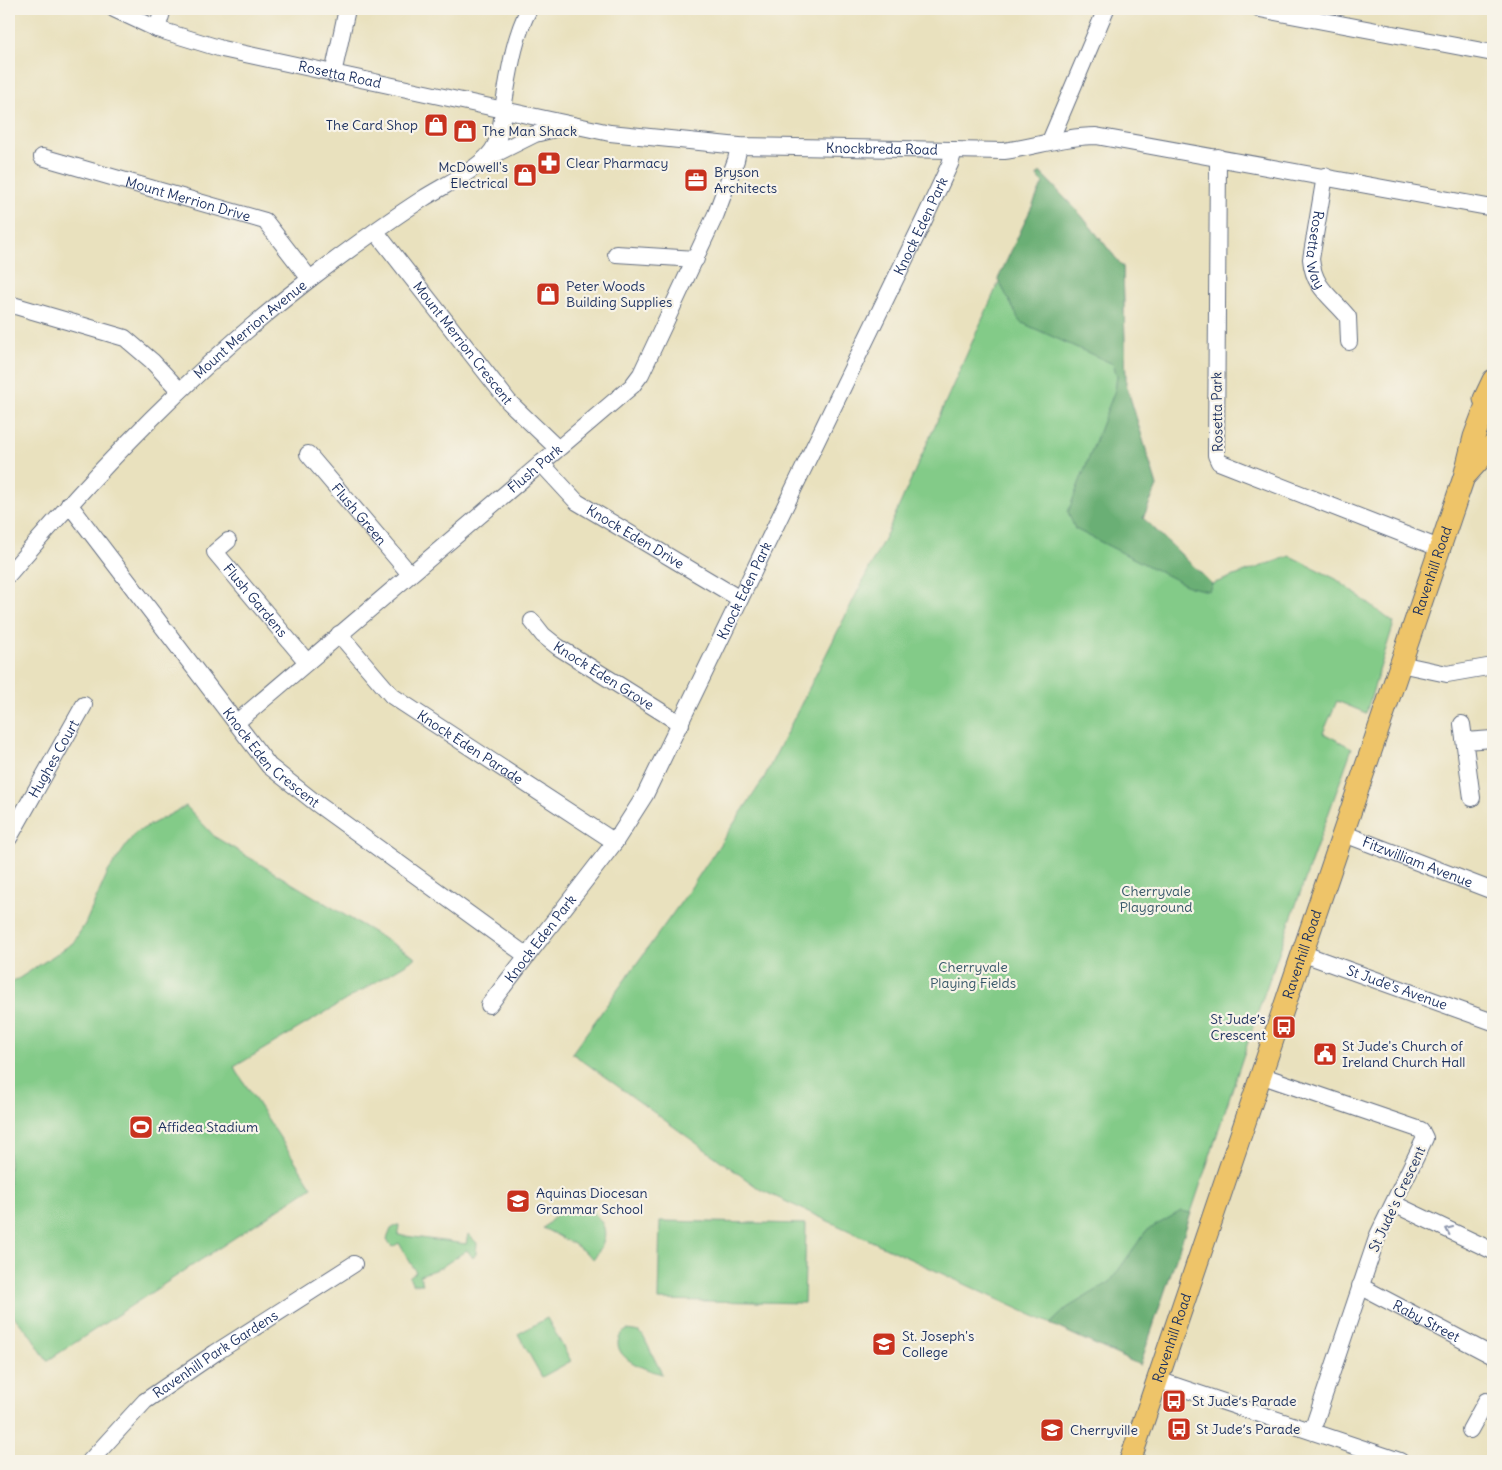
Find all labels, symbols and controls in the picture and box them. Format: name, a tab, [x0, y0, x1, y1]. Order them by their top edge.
street label: Rosetta Road	[297, 57, 383, 92]
shop icon: The Card Shop	[423, 112, 449, 138]
place label: The Card Shop	[326, 116, 418, 134]
shop icon: The Man Shack	[452, 118, 478, 144]
place label: The Man Shack	[482, 122, 577, 140]
street label: Knockbreda Road	[826, 139, 938, 159]
pharmacy icon: Clear Pharmacy	[536, 150, 562, 176]
place label: Clear Pharmacy	[566, 154, 668, 172]
place label: McDowell's Electrical	[438, 158, 508, 192]
shop icon: McDowell's Electrical	[512, 162, 538, 188]
place label: Bryson Architects	[714, 163, 777, 197]
office icon: Bryson Architects	[683, 167, 709, 193]
street label: Mount Merrion Drive	[124, 172, 253, 225]
street label: Knock Eden Park	[890, 174, 952, 278]
street label: Rosetta Way	[1302, 209, 1329, 292]
street label: Mount Merrion Avenue	[190, 276, 310, 383]
place label: Peter Woods Building Supplies	[566, 277, 672, 311]
street label: Mount Merrion Crescent	[409, 278, 517, 409]
shop icon: Peter Woods Building Supplies	[535, 281, 561, 307]
street label: Rosetta Park	[1207, 372, 1227, 452]
street label: Flush Park	[504, 440, 566, 497]
street label: Flush Green	[328, 480, 391, 549]
street label: Knock Eden Drive	[583, 501, 687, 573]
street label: Ravenhill Road	[1409, 524, 1456, 618]
street label: Knock Eden Park	[713, 539, 776, 642]
street label: Flush Gardens	[219, 560, 291, 641]
street label: Knock Eden Grove	[550, 637, 657, 714]
street label: Knock Eden Crescent	[219, 704, 323, 812]
street label: Knock Eden Parade	[414, 706, 526, 788]
street label: Hughes Court	[25, 716, 83, 801]
street label: Fitzwilliam Avenue	[1360, 833, 1475, 891]
park label: Cherryvale Playground	[1119, 882, 1193, 916]
street label: Knock Eden Park	[501, 891, 580, 986]
street label: Ravenhill Road	[1278, 907, 1325, 1001]
park label: Cherryvale Playing Fields	[930, 958, 1016, 992]
street label: St Jude's Avenue	[1344, 961, 1450, 1014]
place label: St Jude’s Crescent	[1210, 1010, 1266, 1044]
bus stop icon: St Jude’s Crescent	[1271, 1014, 1297, 1040]
place label: St Jude's Church of Ireland Church Hall	[1342, 1037, 1465, 1071]
public building icon: St Jude's Church of Ireland Church Hall	[1312, 1041, 1338, 1067]
sports icon: Affidea Stadium	[128, 1114, 154, 1140]
place label: Affidea Stadium	[158, 1118, 258, 1136]
street label: St Jude's Crescent	[1365, 1143, 1429, 1255]
place label: Aquinas Diocesan Grammar School	[536, 1184, 648, 1218]
school or university icon: Aquinas Diocesan Grammar School	[505, 1188, 531, 1214]
one-way arrow	[1445, 1226, 1454, 1236]
street label: Ravenhill Road	[1148, 1291, 1195, 1385]
street label: Raby Street	[1390, 1296, 1463, 1346]
street label: Ravenhill Park Gardens	[149, 1306, 281, 1402]
place label: St. Joseph's College	[902, 1327, 974, 1361]
school or university icon: St. Joseph's College	[871, 1331, 897, 1357]
bus stop icon: St Jude‘s Parade	[1161, 1388, 1187, 1414]
place label: St Jude‘s Parade	[1192, 1392, 1297, 1410]
bus stop icon: St Jude’s Parade	[1166, 1416, 1192, 1442]
school or university icon: Cherryville	[1039, 1417, 1065, 1443]
place label: St Jude’s Parade	[1196, 1420, 1300, 1438]
place label: Cherryville	[1070, 1421, 1138, 1439]

